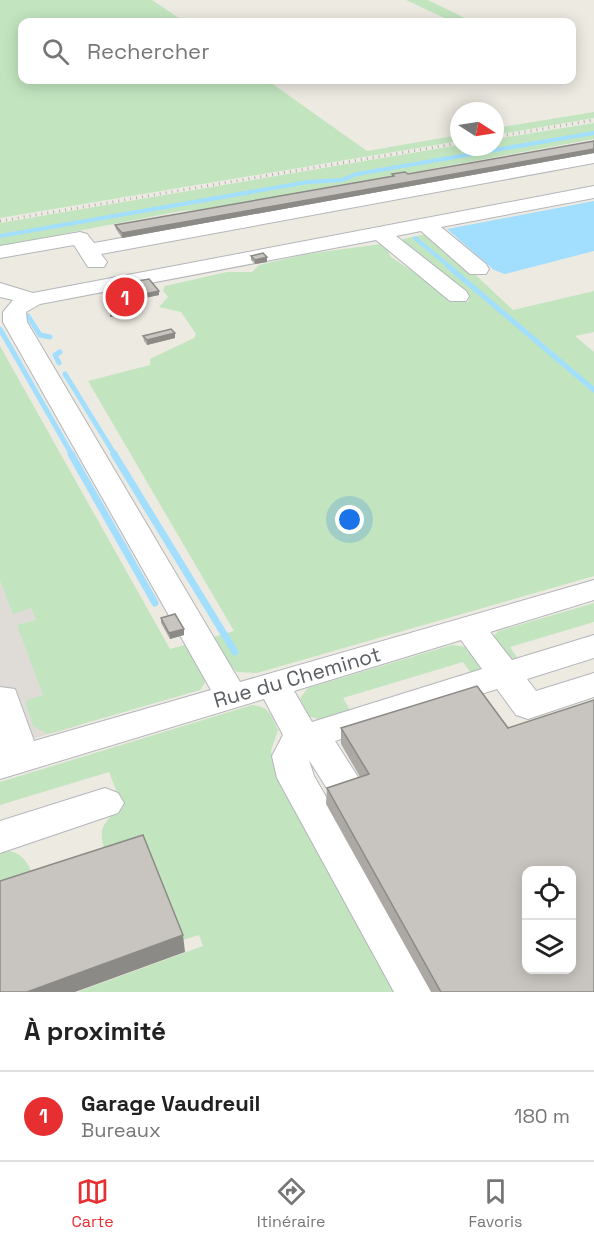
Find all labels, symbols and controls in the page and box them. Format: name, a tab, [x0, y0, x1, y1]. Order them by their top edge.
search box	[18, 18, 576, 84]
icon: search	[39, 35, 72, 68]
text: Rechercher	[87, 37, 209, 65]
north arrow	[450, 102, 504, 156]
pin: 1	[106, 274, 144, 320]
your location	[335, 505, 364, 534]
street label: Rue du Cheminot	[210, 640, 384, 714]
map controls	[522, 866, 576, 974]
button: locate	[522, 866, 576, 920]
button: layers	[522, 920, 576, 974]
text: À proximité	[24, 1014, 166, 1048]
text: Garage Vaudreuil	[81, 1089, 260, 1117]
text: 1	[39, 1103, 48, 1129]
text: 180 m	[514, 1103, 570, 1129]
text: Bureaux	[81, 1117, 161, 1143]
tab: Carte	[72, 1175, 114, 1232]
tab: Itinéraire	[257, 1175, 325, 1232]
tab: Favoris	[469, 1175, 522, 1232]

